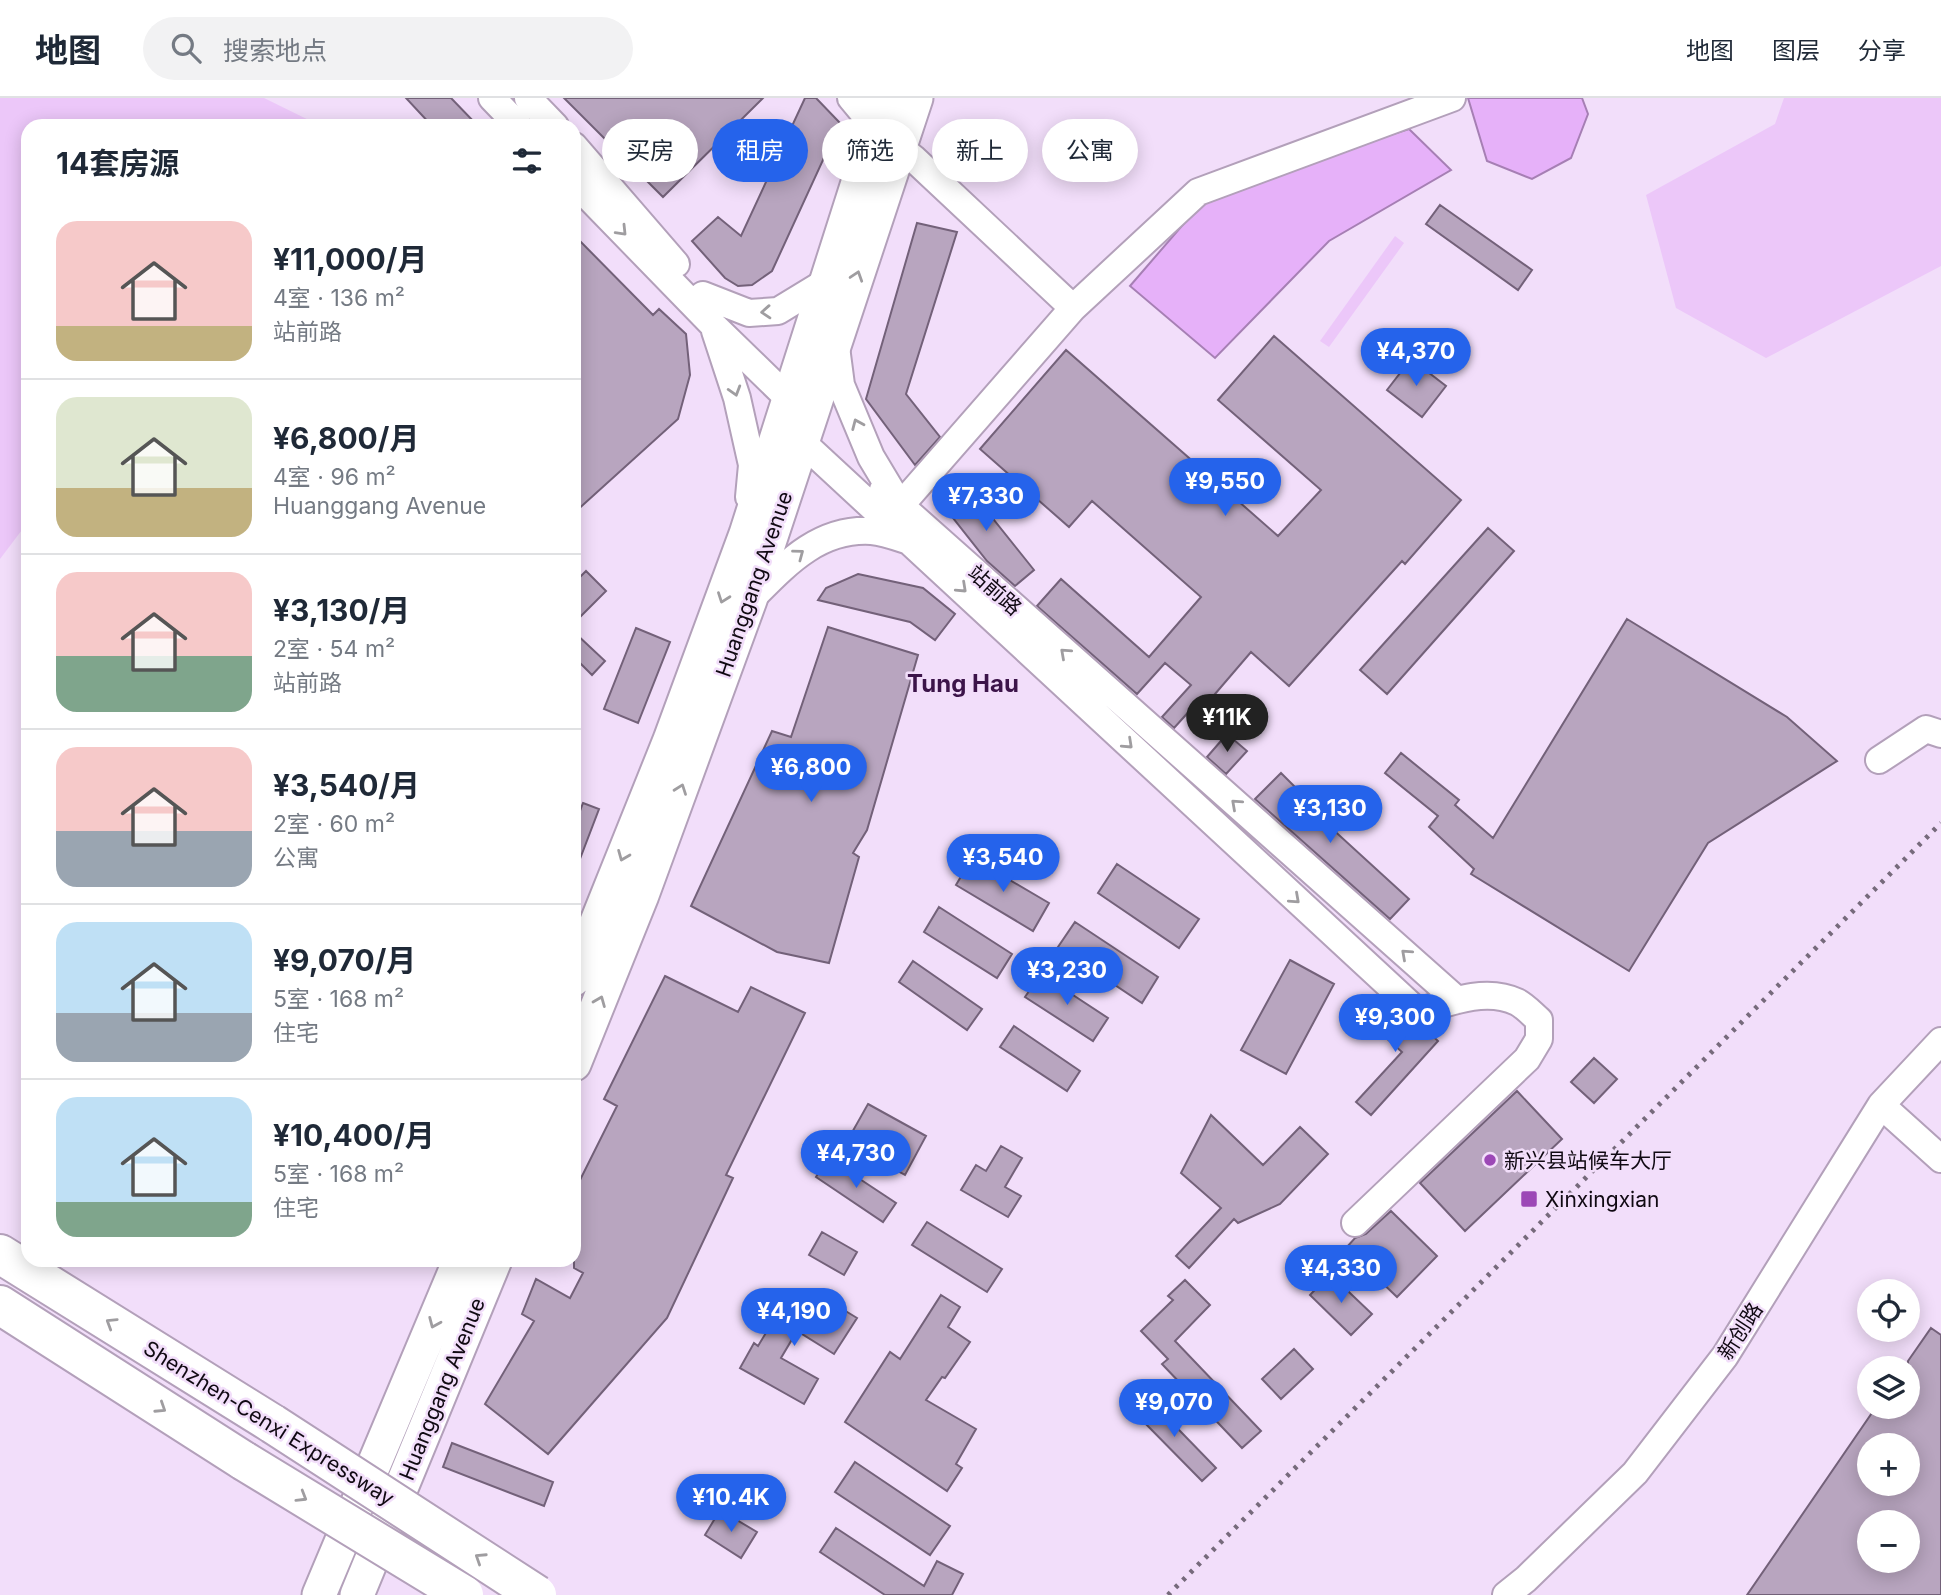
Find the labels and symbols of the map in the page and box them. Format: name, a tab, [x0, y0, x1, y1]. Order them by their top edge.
one-way arrow	[613, 223, 626, 236]
one-way arrow	[849, 270, 863, 283]
one-way arrow	[760, 304, 771, 319]
pin: ¥4,370	[1359, 328, 1473, 388]
one-way arrow	[726, 385, 741, 397]
one-way arrow	[851, 419, 865, 432]
pin: ¥9,550	[1168, 458, 1282, 518]
pin: ¥7,330	[929, 474, 1043, 533]
street label: Huanggang Avenue	[710, 488, 798, 680]
one-way arrow	[792, 549, 804, 562]
street label: 站前路	[963, 560, 1027, 620]
one-way arrow	[954, 580, 967, 593]
one-way arrow	[717, 592, 731, 604]
one-way arrow	[1061, 648, 1074, 661]
district label: Tung Hau	[907, 669, 1019, 698]
pin: ¥11K	[1186, 694, 1268, 754]
one-way arrow	[1120, 736, 1133, 749]
pin: ¥6,800	[754, 744, 868, 804]
one-way arrow	[673, 783, 687, 795]
pin: ¥3,130	[1273, 786, 1387, 845]
one-way arrow	[1231, 800, 1244, 812]
pin: ¥3,540	[946, 834, 1060, 894]
one-way arrow	[618, 850, 632, 862]
one-way arrow	[1287, 890, 1300, 903]
pin: ¥3,230	[1010, 948, 1124, 1007]
one-way arrow	[1401, 950, 1414, 963]
pin: ¥9,300	[1338, 995, 1452, 1054]
one-way arrow	[591, 996, 605, 1008]
pin: ¥4,730	[799, 1130, 913, 1190]
place label: 新兴县站候车大厅	[1504, 1148, 1672, 1173]
marker: 新兴县站候车大厅	[1482, 1152, 1498, 1168]
place label: Xinxingxian	[1545, 1187, 1659, 1212]
marker: Xinxingxian	[1519, 1189, 1539, 1209]
pin: ¥4,330	[1284, 1246, 1398, 1305]
pin: ¥4,190	[737, 1288, 851, 1348]
street label: Huanggang Avenue	[394, 1294, 490, 1484]
street label: 新创路	[1712, 1298, 1768, 1364]
one-way arrow	[428, 1316, 442, 1328]
one-way arrow	[106, 1319, 119, 1332]
street label: Shenzhen-Cenxi Expressway	[139, 1335, 399, 1511]
pin: ¥9,070	[1117, 1380, 1231, 1439]
one-way arrow	[153, 1399, 166, 1412]
pin: ¥10.4K	[674, 1474, 788, 1534]
one-way arrow	[295, 1488, 308, 1501]
one-way arrow	[475, 1554, 488, 1566]

